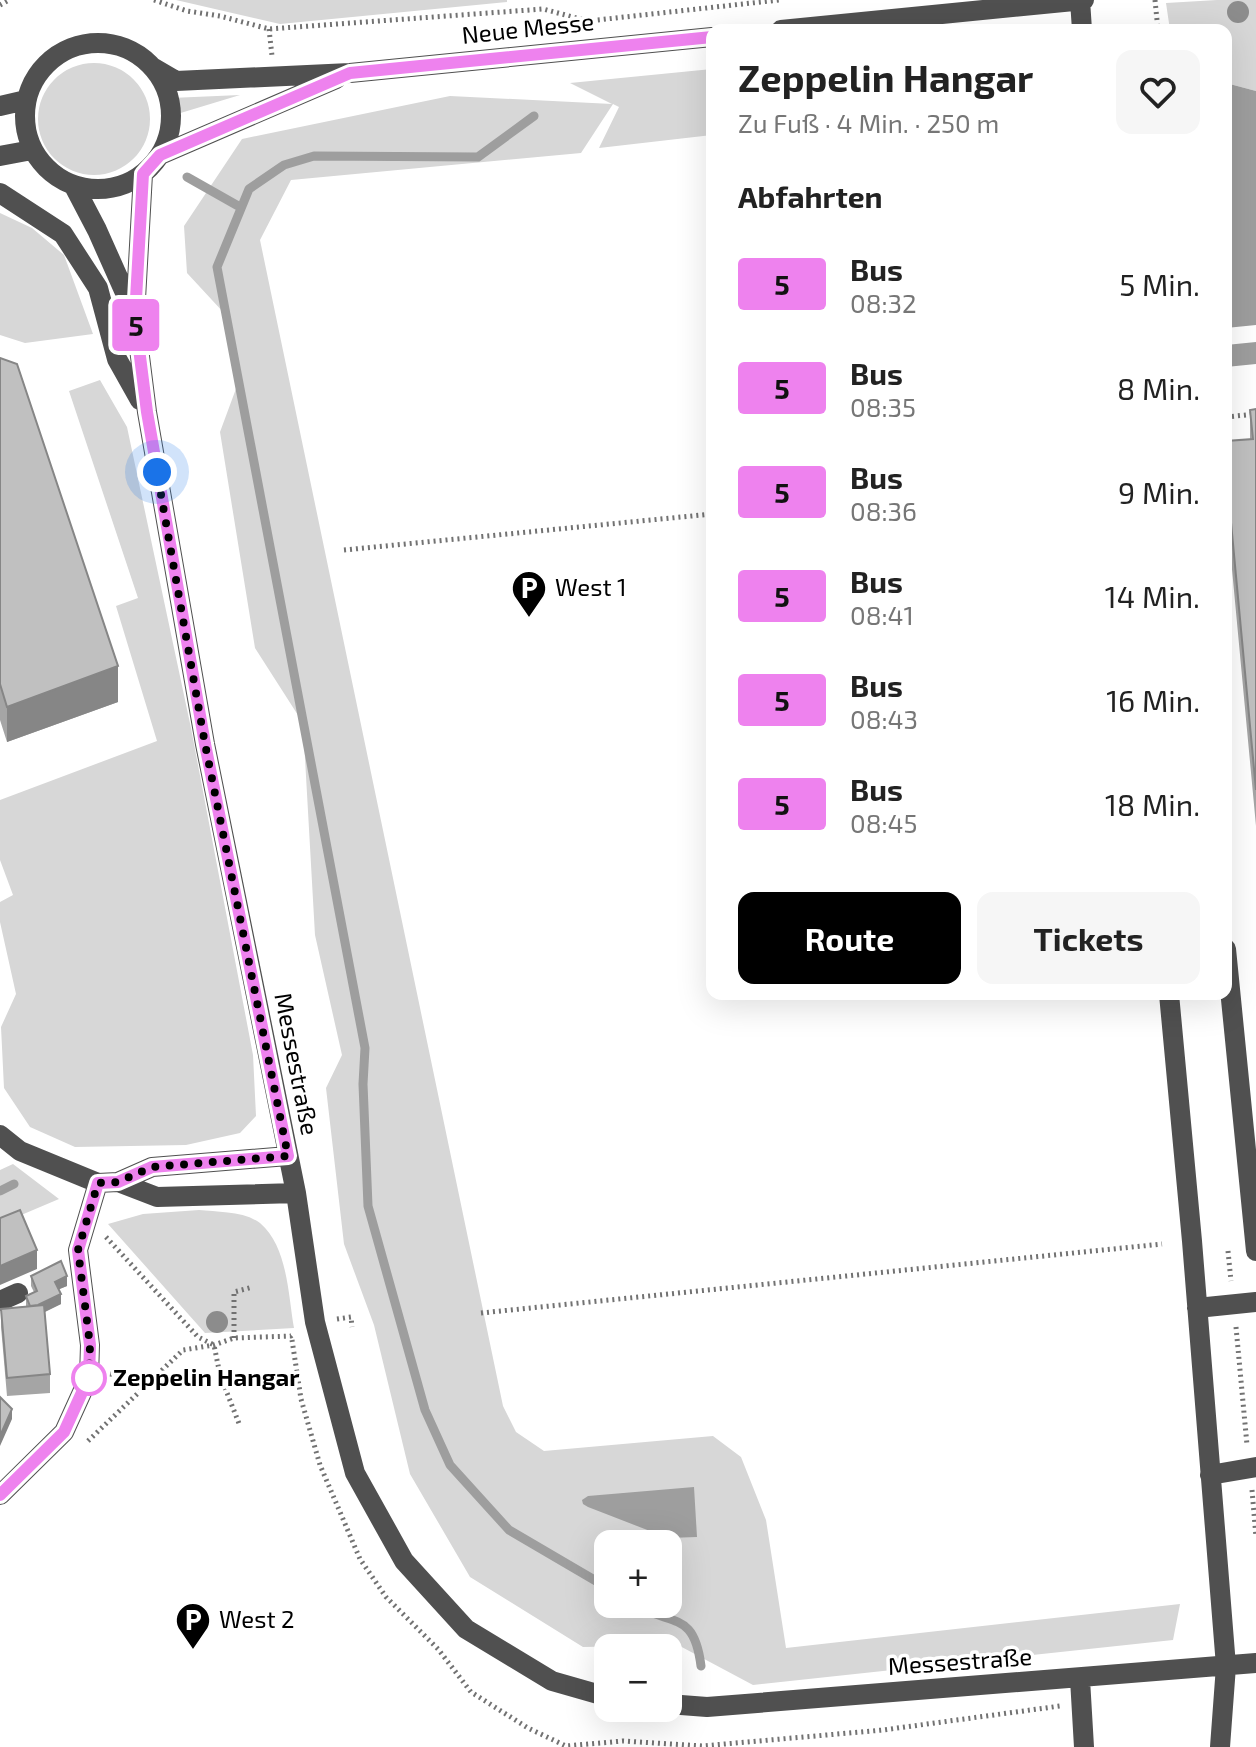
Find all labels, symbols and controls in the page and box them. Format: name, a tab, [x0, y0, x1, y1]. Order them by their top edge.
street label: Neue Messe	[460, 6, 595, 49]
button: heart	[1116, 50, 1200, 134]
text: Zeppelin Hangar	[738, 54, 1033, 100]
text: Zu Fuß · 4 Min. · 250 m	[738, 107, 999, 138]
text: Abfahrten	[738, 178, 883, 214]
text: Bus	[850, 251, 903, 287]
text: 5 Min.	[1119, 266, 1200, 302]
text: 5	[774, 267, 790, 301]
text: 08:32	[850, 287, 917, 318]
line badge: 5	[110, 299, 162, 351]
text: 5	[128, 308, 144, 342]
text: Bus	[850, 355, 903, 391]
text: 8 Min.	[1117, 370, 1200, 406]
text: 5	[774, 371, 790, 405]
text: 08:35	[850, 391, 916, 422]
your location	[137, 452, 177, 492]
text: Bus	[850, 459, 903, 495]
text: 9 Min.	[1118, 474, 1200, 510]
text: 5	[774, 475, 790, 509]
text: 08:36	[850, 495, 917, 526]
text: Bus	[850, 563, 903, 599]
parking icon: West 1	[510, 569, 548, 619]
place label: West 1	[555, 572, 626, 601]
text: 14 Min.	[1105, 578, 1200, 614]
text: 5	[774, 579, 790, 613]
text: 08:41	[850, 599, 914, 630]
text: Bus	[850, 667, 903, 703]
text: 16 Min.	[1106, 682, 1200, 718]
text: 5	[774, 683, 790, 717]
text: 08:43	[850, 703, 918, 734]
text: Bus	[850, 771, 903, 807]
text: 18 Min.	[1105, 786, 1200, 822]
text: 5	[774, 787, 790, 821]
text: 08:45	[850, 807, 918, 838]
button: Route	[738, 892, 961, 984]
button: Tickets	[977, 892, 1200, 984]
street label: Messestraße	[269, 990, 325, 1137]
marker: Zeppelin Hangar	[72, 1361, 106, 1395]
place label: Zeppelin Hangar	[113, 1362, 300, 1391]
map controls	[594, 1530, 682, 1722]
button: +	[594, 1530, 682, 1618]
parking icon: West 2	[174, 1601, 212, 1651]
place label: West 2	[219, 1604, 294, 1633]
button: −	[594, 1634, 682, 1722]
street label: Messestraße	[887, 1641, 1033, 1680]

